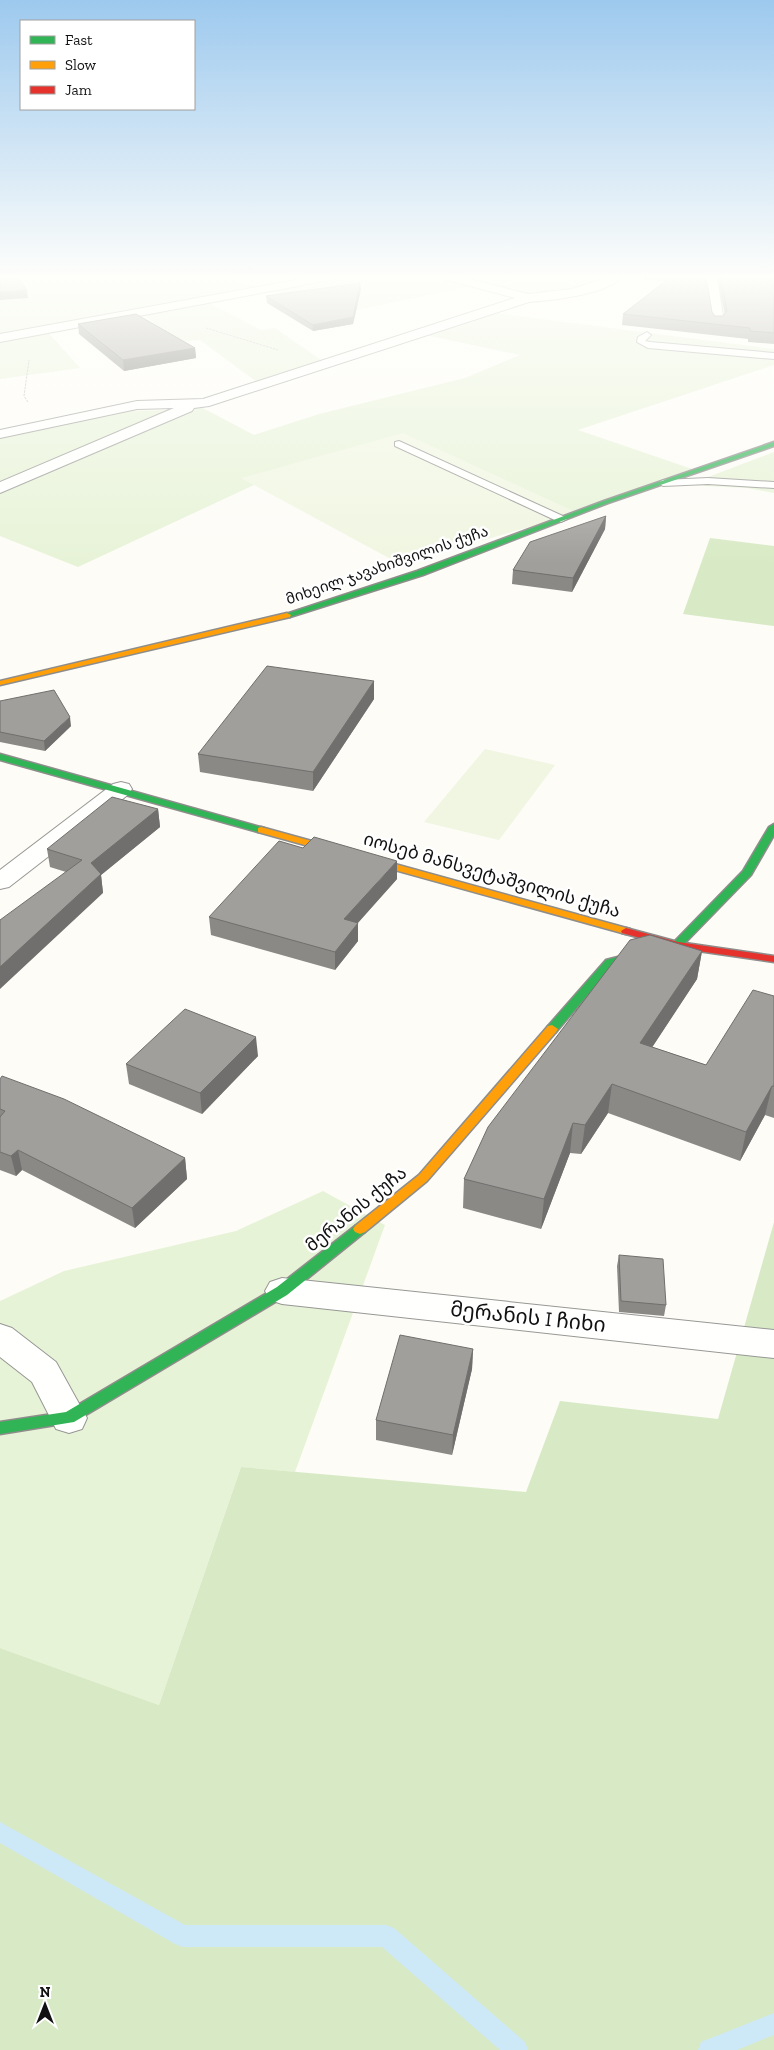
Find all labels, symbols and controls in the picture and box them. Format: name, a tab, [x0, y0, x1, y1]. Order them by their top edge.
legend	[20, 20, 195, 110]
text: Fast	[65, 31, 93, 49]
text: Slow	[65, 56, 97, 74]
text: Jam	[65, 81, 92, 99]
street label: მიხეილ ჯავახიშვილის ქუჩა	[283, 522, 491, 608]
street label: იოსებ მანსვეტაშვილის ქუჩა	[361, 828, 623, 922]
street label: მერანის ქუჩა	[301, 1162, 411, 1256]
street label: მერანის I ჩიხი	[449, 1296, 607, 1337]
north arrow	[20, 1980, 70, 2030]
text: N	[40, 1984, 51, 2001]

